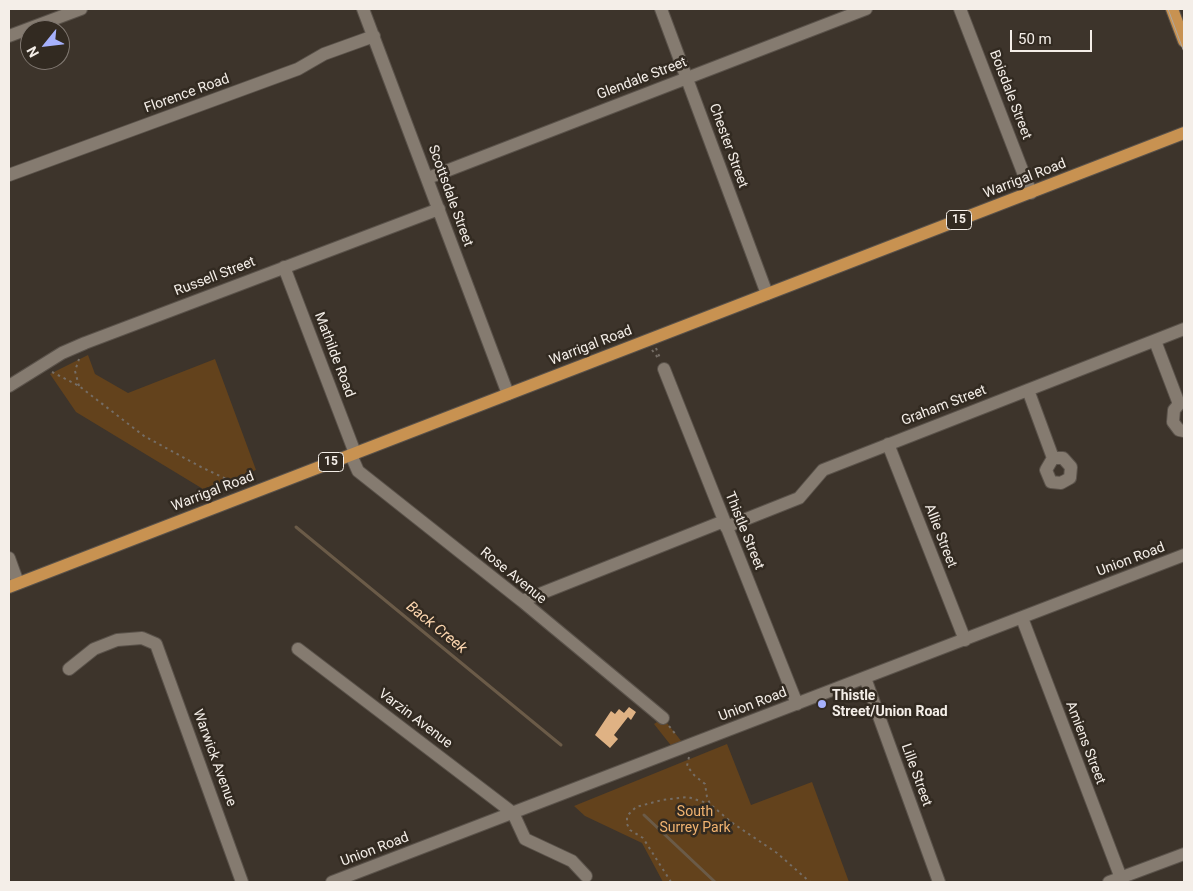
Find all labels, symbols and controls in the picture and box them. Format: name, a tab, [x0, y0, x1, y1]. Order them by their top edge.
north arrow	[20, 20, 70, 70]
scale bar	[1013, 20, 1096, 52]
text: 50 m	[1018, 30, 1052, 48]
text: N	[23, 44, 42, 60]
street label: Boisdale Street	[985, 48, 1035, 142]
street label: Glendale Street	[595, 54, 689, 104]
street label: Florence Road	[142, 71, 232, 117]
street label: Chester Street	[705, 101, 751, 191]
street label: Scottsdale Street	[424, 143, 476, 249]
street label: Warrigal Road	[981, 156, 1069, 202]
road number: 15	[946, 210, 972, 230]
street label: Russell Street	[172, 254, 258, 300]
street label: Mathilde Road	[310, 310, 358, 400]
street label: Warrigal Road	[547, 323, 635, 369]
street label: Graham Street	[899, 382, 989, 430]
road number: 15	[318, 452, 344, 472]
street label: Warrigal Road	[169, 469, 257, 515]
street label: Thistle Street	[721, 490, 767, 572]
street label: Allie Street	[920, 502, 960, 570]
street label: Union Road	[1095, 539, 1167, 581]
street label: Rose Avenue	[476, 544, 550, 608]
water label: Back Creek	[402, 598, 470, 658]
street label: Union Road	[717, 684, 789, 726]
street label: Varzin Avenue	[375, 686, 455, 752]
place label: Thistle Street/Union Road	[832, 688, 948, 720]
marker: Thistle Street/Union Road	[816, 698, 828, 710]
street label: Amiens Street	[1061, 699, 1109, 787]
street label: Warwick Avenue	[189, 707, 239, 809]
street label: Lille Street	[897, 741, 935, 809]
park label: South Surrey Park	[659, 804, 731, 836]
street label: Union Road	[339, 829, 411, 871]

